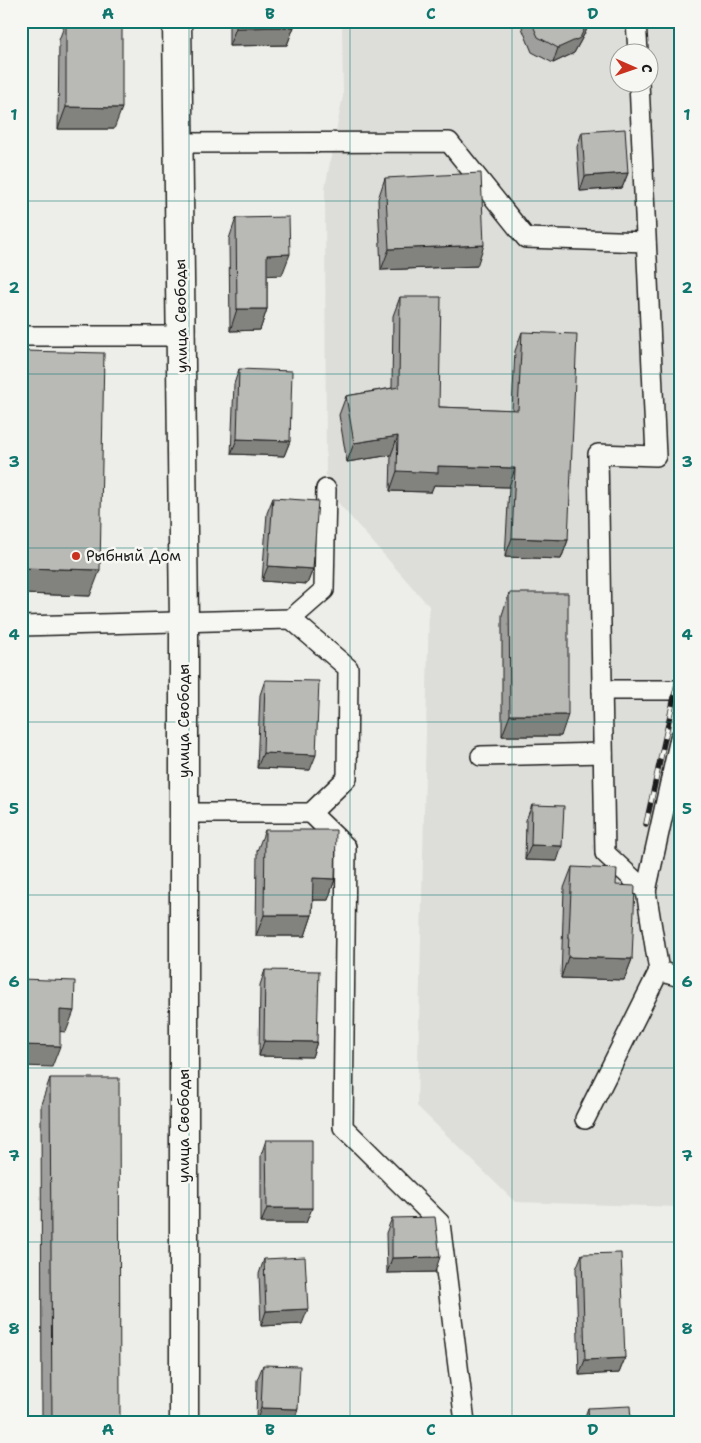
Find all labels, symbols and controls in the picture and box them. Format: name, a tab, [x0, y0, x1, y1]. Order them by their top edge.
text: A	[102, 3, 114, 24]
text: B	[265, 3, 275, 24]
text: C	[426, 3, 436, 24]
text: D	[587, 3, 599, 24]
north arrow	[608, 42, 658, 92]
text: С	[638, 64, 656, 73]
text: 1	[10, 104, 18, 125]
text: 1	[683, 104, 691, 125]
street label: улица Свободы	[170, 259, 192, 373]
text: 2	[8, 277, 20, 298]
text: 2	[681, 277, 693, 298]
text: 3	[8, 451, 20, 472]
text: 3	[681, 451, 693, 472]
place label: Рыбный Дом	[86, 546, 181, 566]
marker: Рыбный Дом	[70, 550, 82, 562]
text: 4	[8, 624, 20, 645]
text: 4	[681, 624, 693, 645]
street label: улица Свободы	[174, 664, 194, 778]
text: 5	[9, 798, 19, 819]
text: 5	[682, 798, 692, 819]
text: 6	[8, 971, 20, 992]
text: 6	[681, 971, 693, 992]
street label: улица Свободы	[174, 1069, 194, 1183]
text: 7	[8, 1145, 20, 1166]
text: 7	[681, 1145, 693, 1166]
text: 8	[8, 1318, 20, 1339]
text: 8	[681, 1318, 693, 1339]
text: A	[102, 1419, 114, 1440]
text: B	[265, 1419, 275, 1440]
text: C	[426, 1419, 436, 1440]
text: D	[587, 1419, 599, 1440]

